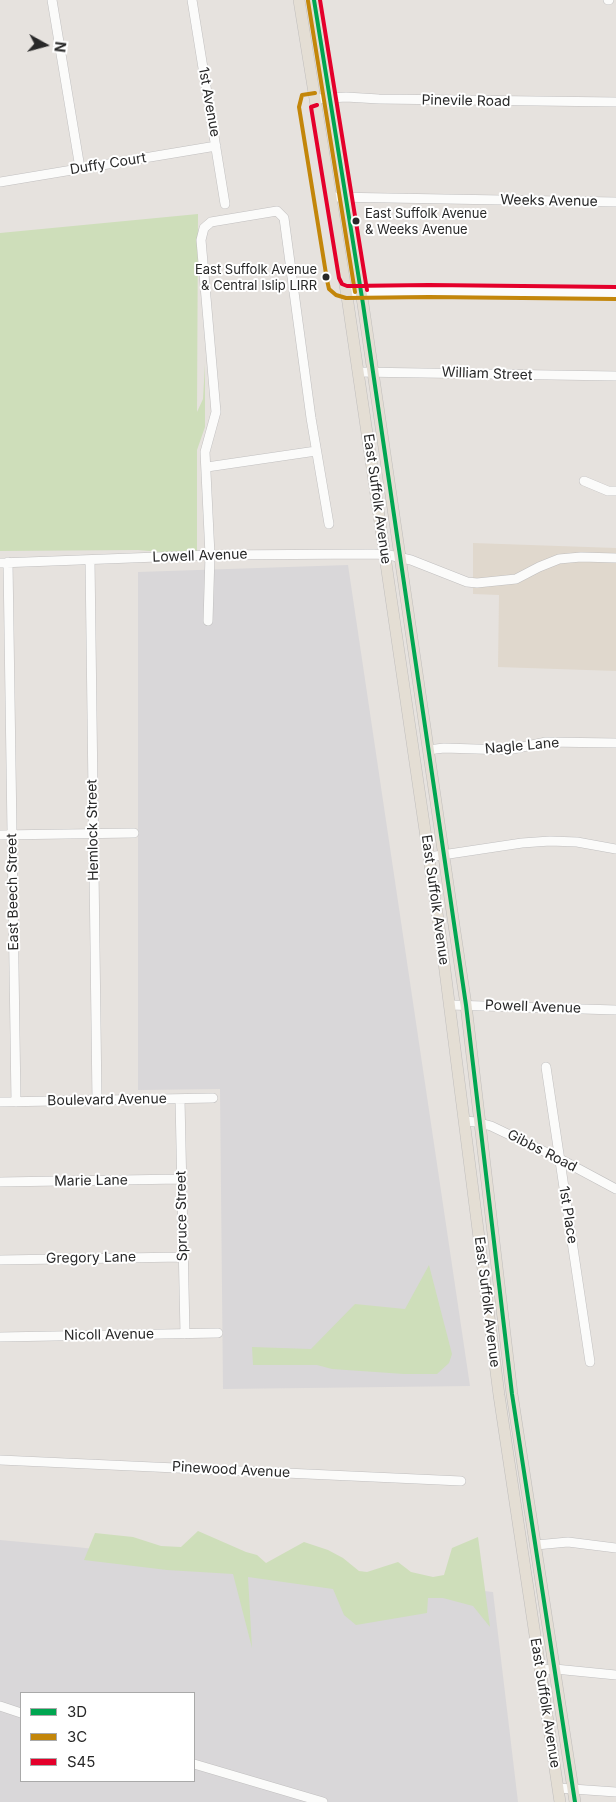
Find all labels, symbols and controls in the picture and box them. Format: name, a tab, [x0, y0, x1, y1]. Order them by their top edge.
north arrow	[20, 20, 70, 70]
text: N	[51, 41, 69, 53]
street label: 1st Avenue	[195, 66, 223, 138]
street label: Pinevile Road	[421, 92, 511, 110]
street label: Duffy Court	[69, 150, 147, 178]
street label: Weeks Avenue	[500, 192, 598, 210]
place label: East Suffolk Avenue & Weeks Avenue	[365, 206, 487, 237]
marker: East Suffolk Avenue & Weeks Avenue	[351, 216, 361, 226]
place label: East Suffolk Avenue & Central Islip LIRR	[195, 262, 317, 293]
marker: East Suffolk Avenue & Central Islip LIRR	[321, 272, 331, 282]
street label: William Street	[441, 364, 533, 384]
street label: East Suffolk Avenue	[360, 433, 394, 565]
street label: Lowell Avenue	[152, 546, 248, 566]
street label: Nagle Lane	[484, 734, 560, 758]
street label: Hemlock Street	[84, 779, 102, 881]
street label: East Beech Street	[4, 833, 22, 951]
street label: East Suffolk Avenue	[418, 834, 452, 966]
street label: Powell Avenue	[485, 997, 581, 1017]
street label: Boulevard Avenue	[47, 1091, 167, 1109]
street label: Gibbs Road	[504, 1126, 580, 1176]
street label: Spruce Street	[173, 1171, 191, 1261]
street label: Marie Lane	[54, 1172, 128, 1190]
street label: 1st Place	[555, 1185, 581, 1245]
street label: East Suffolk Avenue	[471, 1236, 503, 1368]
street label: Gregory Lane	[46, 1249, 136, 1267]
street label: Nicoll Avenue	[64, 1326, 154, 1344]
street label: Pinewood Avenue	[172, 1459, 290, 1481]
street label: East Suffolk Avenue	[526, 1637, 564, 1769]
legend	[20, 1692, 195, 1782]
text: 3D	[67, 1702, 87, 1721]
text: 3C	[67, 1727, 87, 1746]
text: S45	[67, 1752, 95, 1771]

